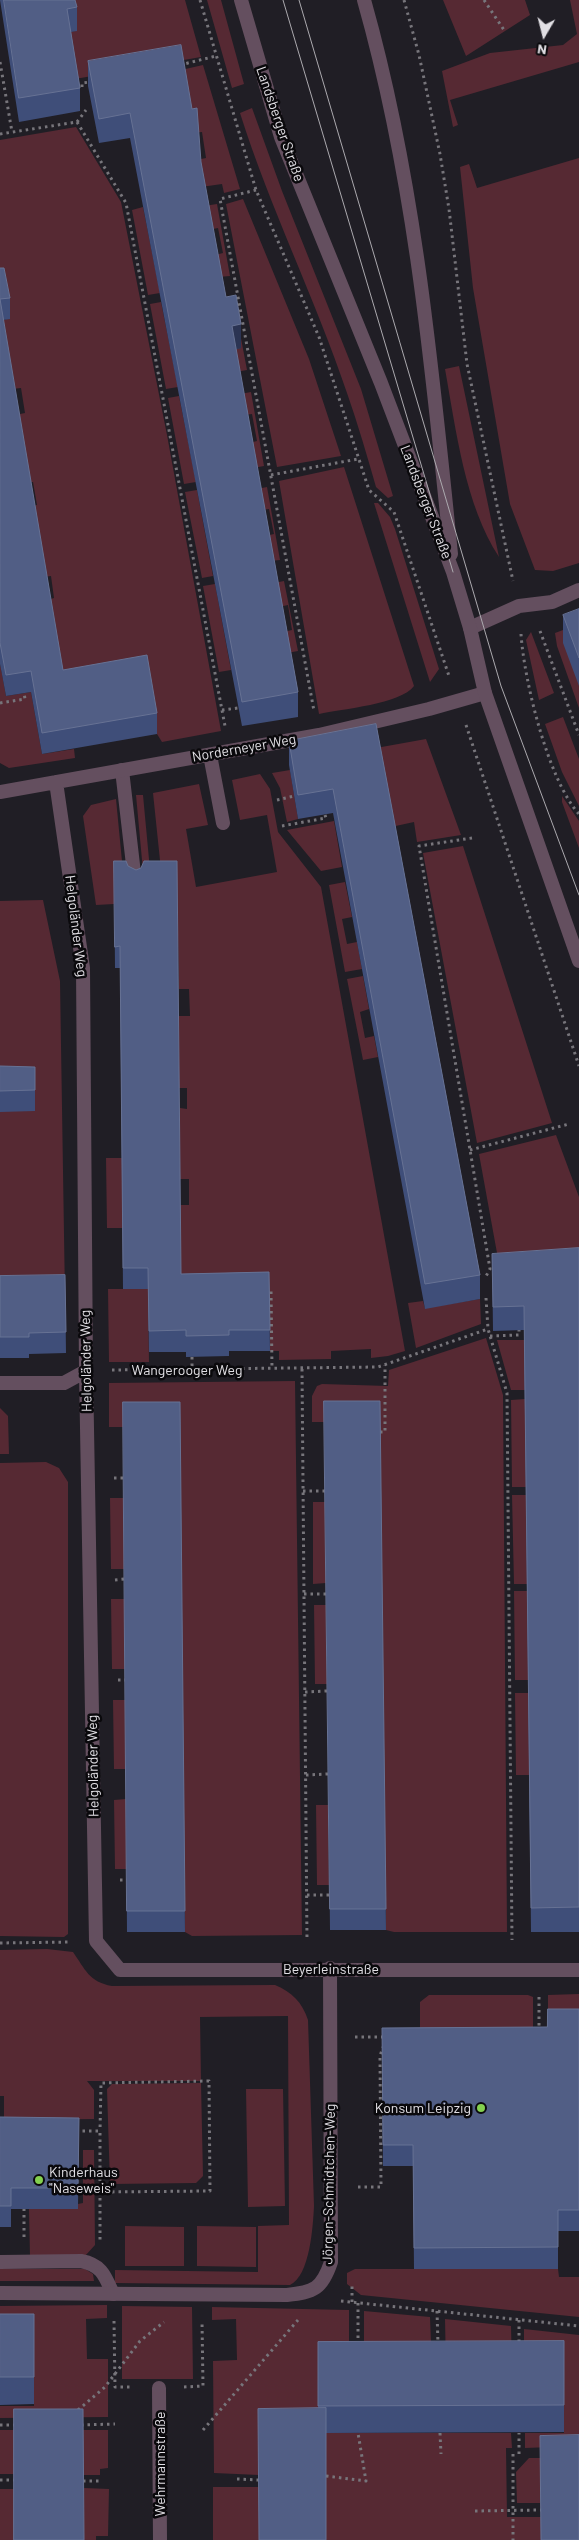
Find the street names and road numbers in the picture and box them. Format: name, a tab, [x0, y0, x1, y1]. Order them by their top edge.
street label: Landsberger Straße	[252, 64, 308, 184]
street label: Landsberger Straße	[397, 443, 455, 561]
street label: Norderneyer Weg	[191, 731, 297, 765]
street label: Helgoländer Weg	[61, 874, 91, 978]
street label: Helgoländer Weg	[77, 1310, 95, 1412]
street label: Wangerooger Weg	[132, 1362, 242, 1378]
street label: Helgoländer Weg	[84, 1715, 102, 1817]
street label: Beyerleinstraße	[283, 1961, 379, 1977]
street label: Jörgen-Schmidtchen-Weg	[319, 2103, 339, 2265]
street label: Wehrmannstraße	[152, 2412, 168, 2516]

